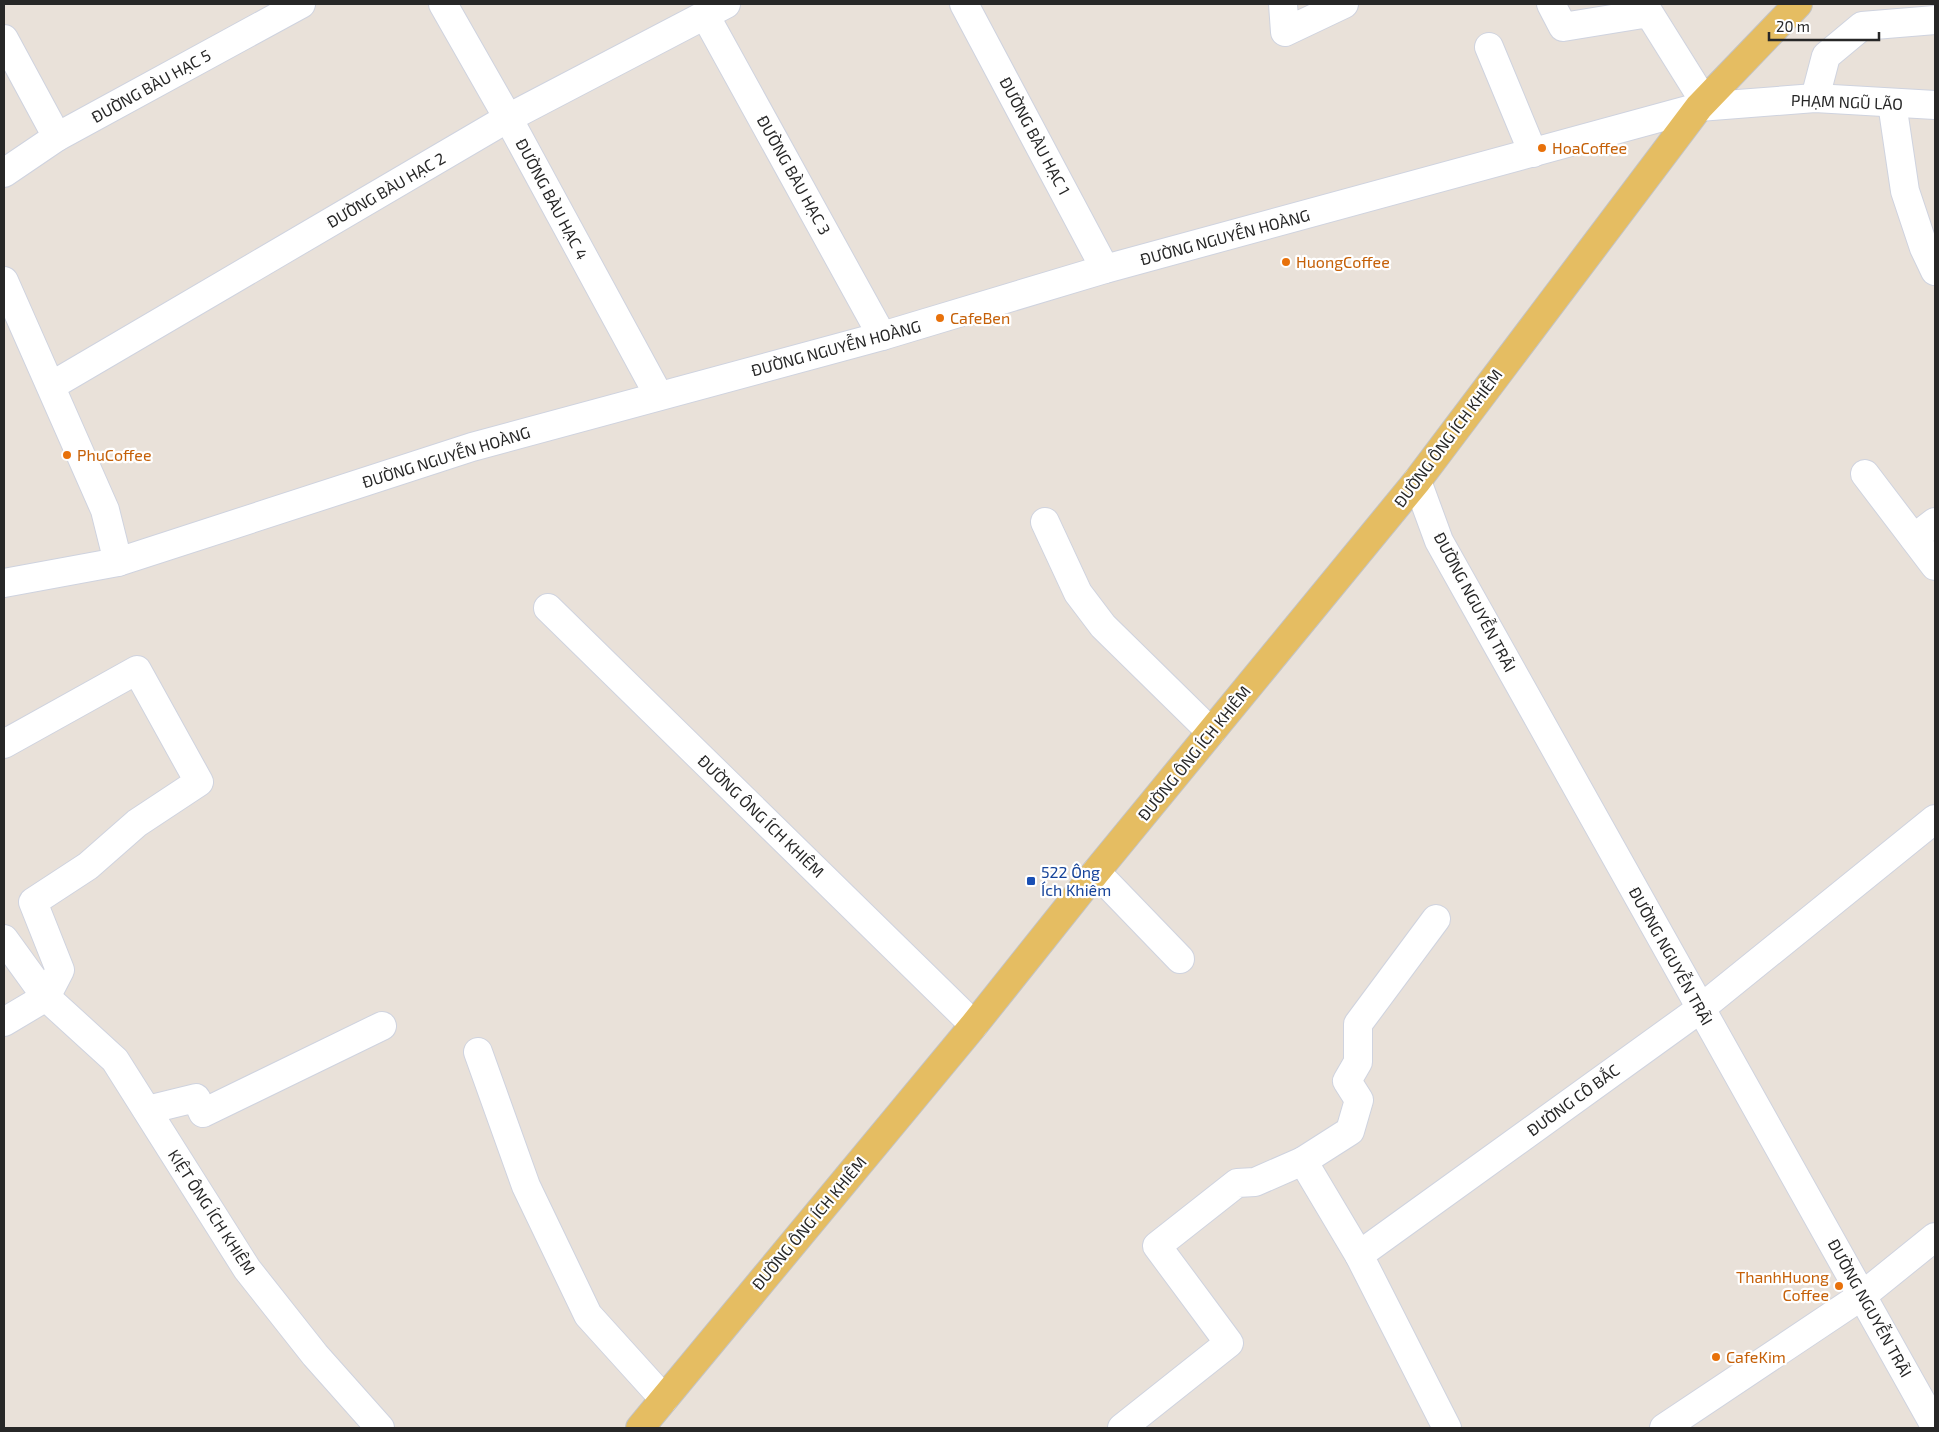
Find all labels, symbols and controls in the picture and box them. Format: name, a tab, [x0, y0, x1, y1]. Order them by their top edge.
scale bar	[1769, 10, 1879, 42]
text: 20 m	[1776, 17, 1810, 35]
street label: ĐƯỜNG BÀU HẠC 5	[88, 45, 214, 126]
street label: ĐƯỜNG BÀU HẠC 1	[996, 73, 1075, 198]
street label: PHẠM NGŨ LÃO	[1791, 90, 1903, 113]
street label: ĐƯỜNG BÀU HẠC 3	[754, 112, 835, 238]
street label: ĐƯỜNG BÀU HẠC 4	[512, 135, 592, 263]
place label: HoaCoffee	[1552, 138, 1627, 157]
marker: HoaCoffee	[1536, 142, 1548, 154]
street label: ĐƯỜNG BÀU HẠC 2	[323, 148, 448, 231]
street label: ĐƯỜNG NGUYỄN HOÀNG	[1138, 204, 1312, 268]
place label: HuongCoffee	[1296, 252, 1390, 271]
marker: HuongCoffee	[1280, 256, 1292, 268]
place label: CafeBen	[950, 308, 1010, 327]
marker: CafeBen	[934, 312, 946, 324]
street label: ĐƯỜNG NGUYỄN HOÀNG	[749, 315, 923, 379]
street label: ĐƯỜNG ÔNG ÍCH KHIÊM	[1389, 365, 1506, 510]
street label: ĐƯỜNG NGUYỄN HOÀNG	[359, 421, 532, 491]
place label: PhuCoffee	[77, 445, 151, 464]
marker: PhuCoffee	[61, 449, 73, 461]
street label: ĐƯỜNG NGUYỄN TRÃI	[1431, 528, 1521, 675]
street label: ĐƯỜNG ÔNG ÍCH KHIÊM	[1133, 681, 1254, 824]
street label: ĐƯỜNG ÔNG ÍCH KHIÊM	[694, 750, 828, 881]
place label: 522 Ông Ích Khiêm	[1041, 862, 1111, 899]
marker: 522 Ông Ích Khiêm	[1025, 875, 1037, 887]
street label: ĐƯỜNG NGUYỄN TRÃI	[1626, 883, 1718, 1028]
street label: ĐƯỜNG CÔ BẮC	[1522, 1059, 1623, 1139]
street label: KIỆT ÔNG ÍCH KHIÊM	[165, 1146, 260, 1278]
street label: ĐƯỜNG ÔNG ÍCH KHIÊM	[747, 1152, 870, 1293]
street label: ĐƯỜNG NGUYỄN TRÃI	[1825, 1235, 1917, 1380]
place label: ThanhHuong Coffee	[1736, 1267, 1829, 1304]
marker: ThanhHuong Coffee	[1833, 1280, 1845, 1292]
place label: CafeKim	[1726, 1347, 1786, 1366]
marker: CafeKim	[1710, 1351, 1722, 1363]

